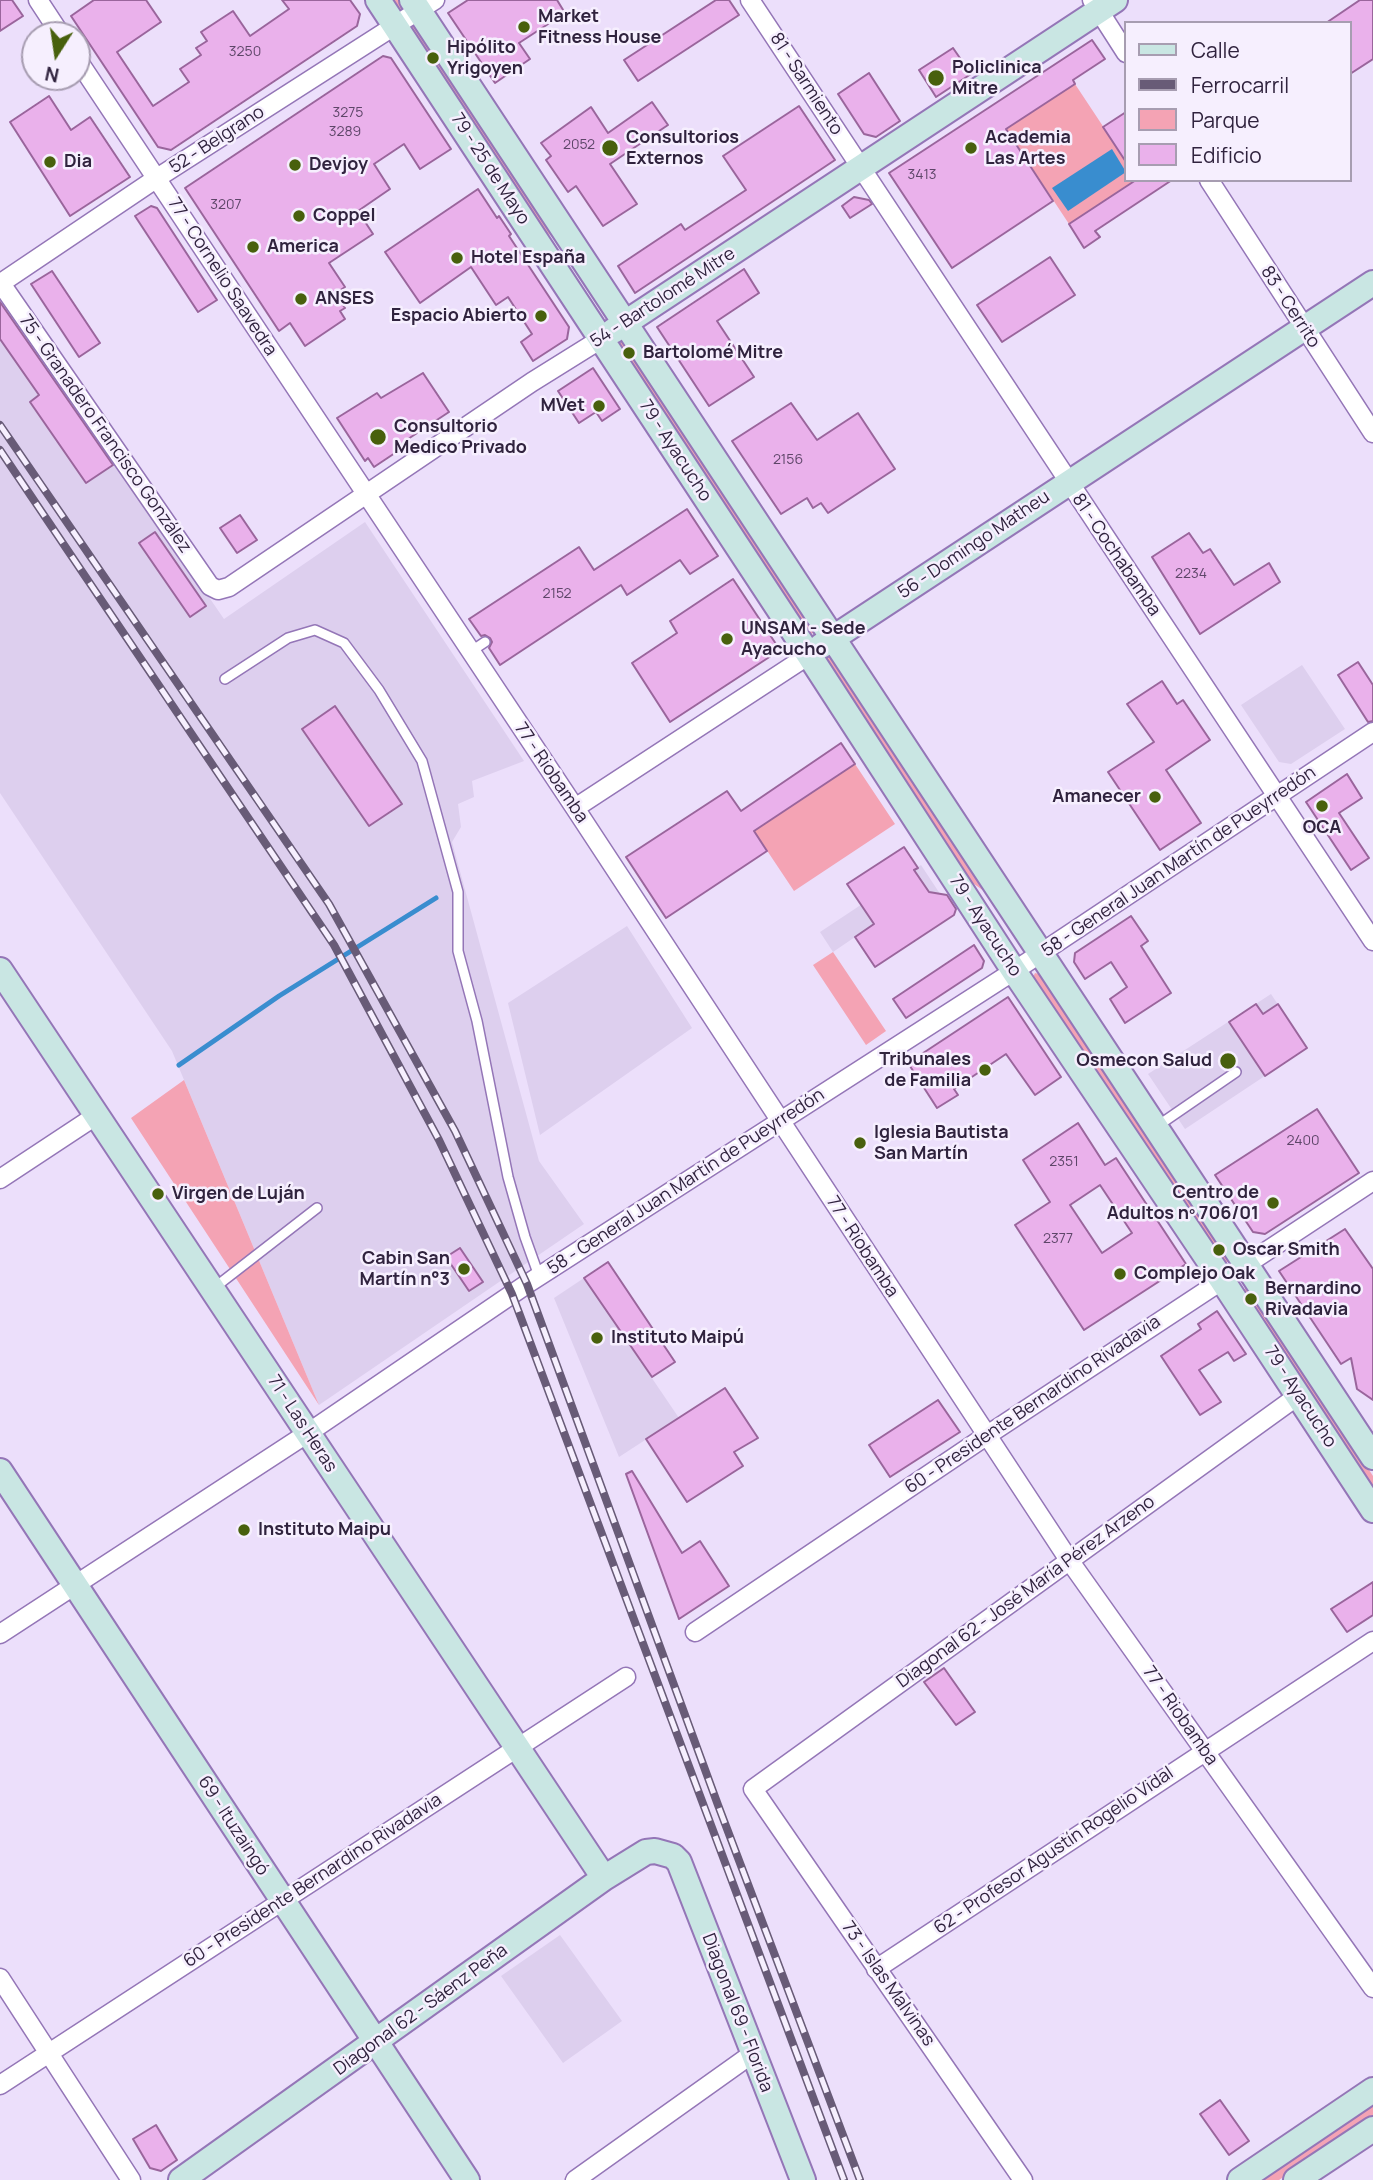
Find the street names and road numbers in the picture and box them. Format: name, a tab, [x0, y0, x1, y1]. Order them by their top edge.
street label: 81 - Sarmiento	[765, 29, 847, 139]
street label: 52 - Belgrano	[166, 101, 268, 179]
street label: 79 - 25 de Mayo	[446, 109, 534, 229]
street label: 77 - Cornelio Saavedra	[163, 194, 281, 360]
street label: 54 - Bartolomé Mitre	[587, 243, 739, 353]
street label: 83 - Cerrito	[1256, 262, 1324, 352]
street label: 75 - Granadero Francisco González	[14, 311, 196, 557]
street label: 79 - Ayacucho	[634, 396, 716, 506]
street label: 56 - Domingo Matheu	[894, 486, 1054, 604]
street label: 81 - Cochabamba	[1067, 490, 1165, 620]
street label: 77 - Riobamba	[510, 719, 592, 827]
street label: 58 - General Juan Martín de Pueyrredón	[1038, 762, 1320, 962]
street label: 79 - Ayacucho	[944, 871, 1026, 981]
street label: 58 - General Juan Martín de Pueyrredón	[544, 1084, 828, 1280]
street label: 77 - Riobamba	[821, 1192, 903, 1302]
street label: 60 - Presidente Bernardino Rivadavia	[901, 1311, 1165, 1499]
street label: 79 - Ayacucho	[1259, 1342, 1341, 1452]
street label: 71 - Las Heras	[263, 1371, 341, 1477]
street label: Diagonal 62 - José María Pérez Arzeno	[893, 1491, 1159, 1693]
street label: 77 - Riobamba	[1138, 1662, 1222, 1770]
street label: 62 - Profesor Agustín Rogelio Vidal	[930, 1763, 1178, 1939]
street label: 69 - Ituzaingó	[193, 1772, 273, 1880]
street label: 60 - Presidente Bernardino Rivadavia	[180, 1789, 446, 1973]
street label: 73 - Islas Malvinas	[837, 1917, 939, 2051]
street label: Diagonal 69 - Florida	[697, 1931, 777, 2095]
street label: Diagonal 62 - Sáenz Peña	[330, 1940, 512, 2080]

